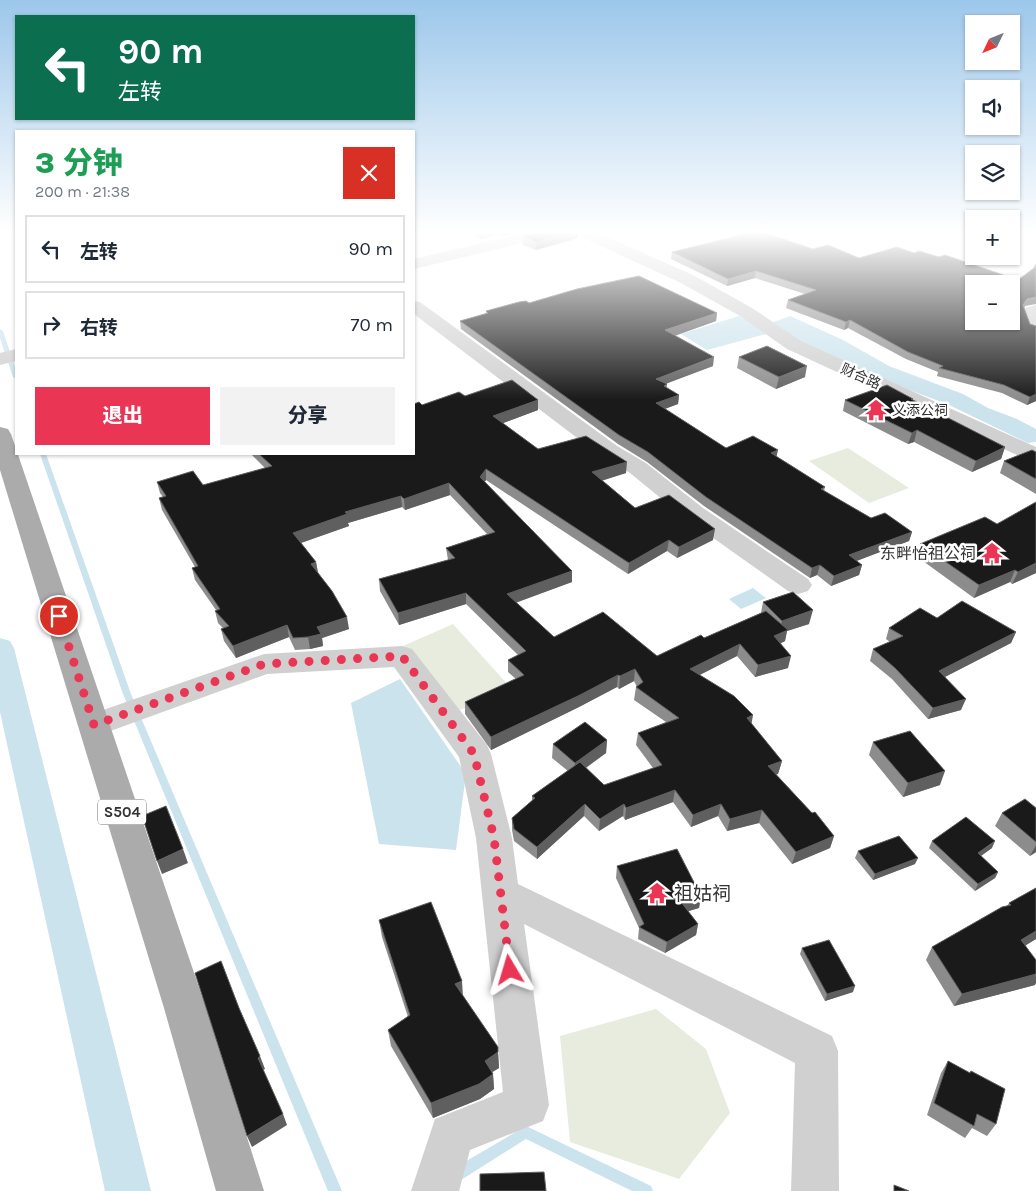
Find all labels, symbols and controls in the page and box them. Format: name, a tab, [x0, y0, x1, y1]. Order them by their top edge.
north arrow	[965, 15, 1020, 70]
map controls	[965, 15, 1020, 330]
text: 90 m	[118, 31, 204, 72]
icon: left	[35, 35, 100, 100]
text: 左转	[118, 79, 162, 105]
button: sound	[965, 80, 1020, 135]
text: 3 分钟	[35, 145, 123, 181]
button: layers	[965, 145, 1020, 200]
button: close	[343, 147, 395, 199]
text: 200 m · 21:38	[35, 182, 130, 201]
button: +	[965, 210, 1020, 265]
icon: left	[37, 235, 65, 263]
text: 90 m	[348, 238, 393, 260]
text: 左转	[80, 241, 118, 263]
button: −	[965, 275, 1020, 330]
icon: right	[37, 311, 65, 339]
text: 70 m	[351, 314, 393, 336]
text: 右转	[80, 317, 118, 339]
street label: 财合路	[838, 360, 883, 393]
button: 退出	[35, 387, 210, 445]
button: 分享	[220, 387, 395, 445]
temple icon: 义添公祠	[863, 397, 889, 423]
place label: 义添公祠	[892, 402, 948, 419]
temple icon: 东畔怡祖公祠	[979, 540, 1005, 566]
place label: 东畔怡祖公祠	[880, 544, 976, 563]
pin	[38, 595, 80, 637]
icon: arrive	[45, 602, 73, 630]
road number: S504	[98, 800, 146, 824]
temple icon: 祖姑祠	[644, 880, 670, 906]
place label: 祖姑祠	[674, 883, 731, 905]
position arrow	[483, 943, 535, 995]

